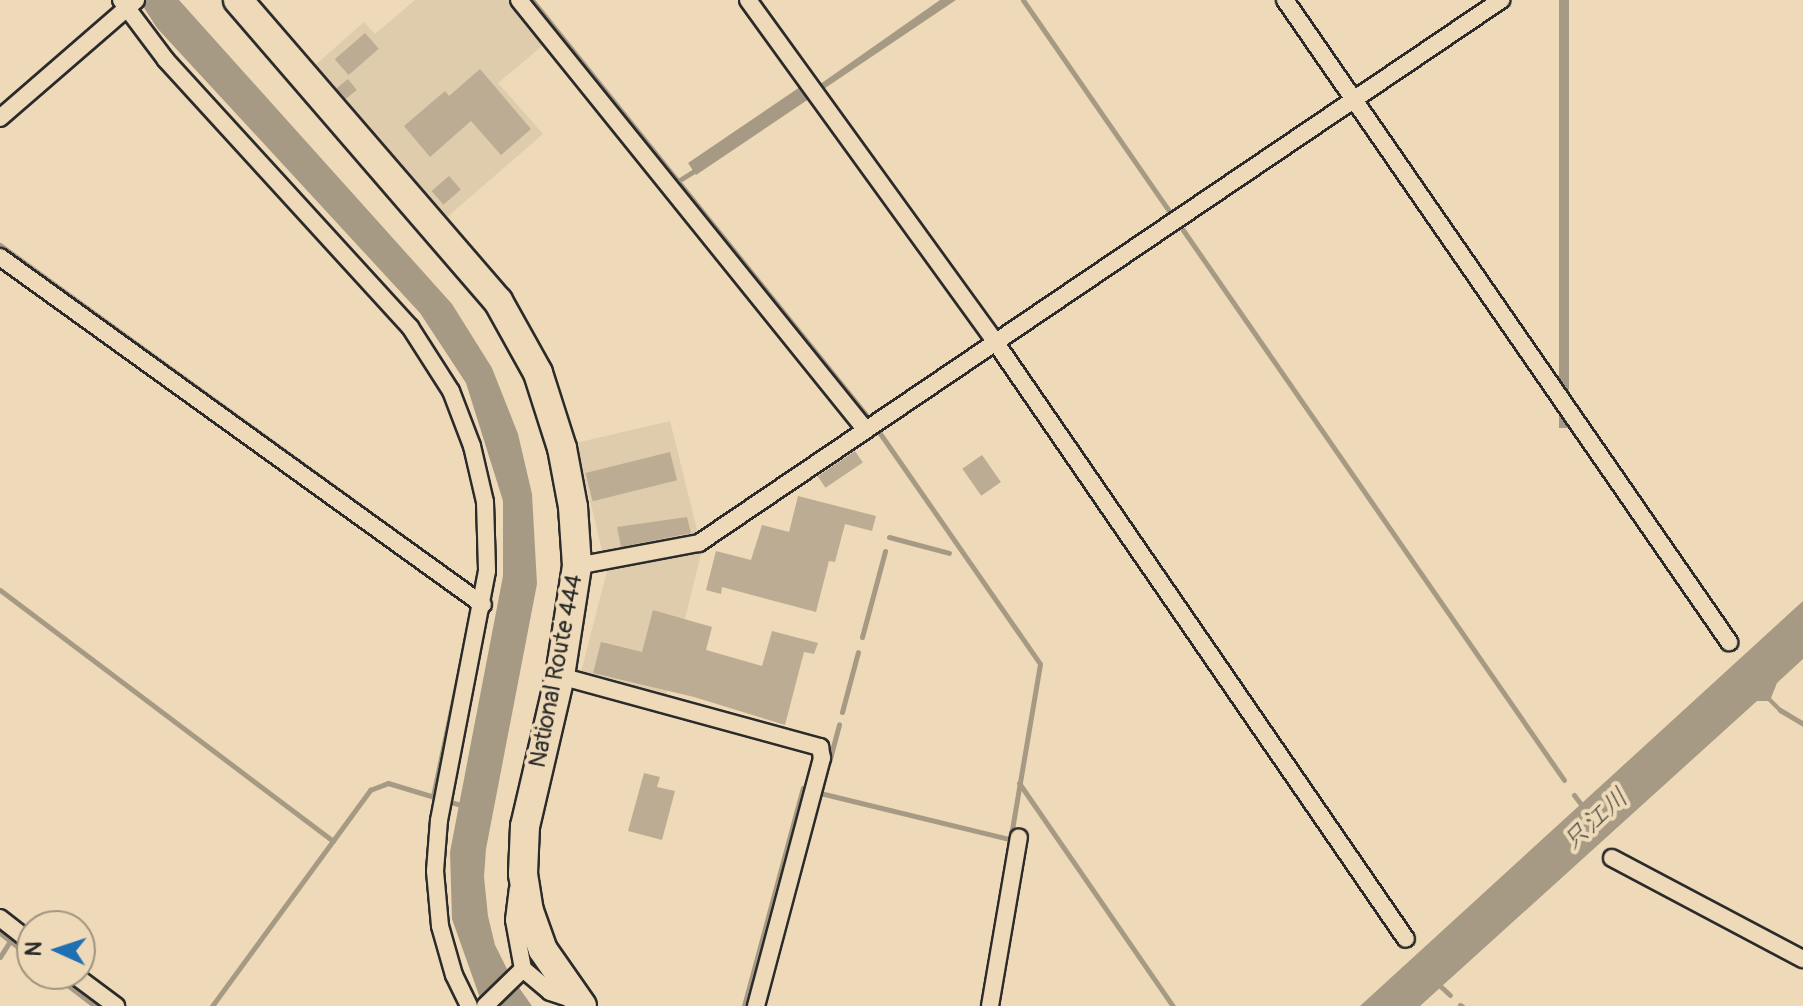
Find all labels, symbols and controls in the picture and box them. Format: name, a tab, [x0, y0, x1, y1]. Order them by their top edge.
street label: National Route 444	[523, 572, 589, 770]
water label: 只江川	[1557, 782, 1635, 858]
north arrow	[16, 910, 96, 990]
text: N	[20, 941, 48, 957]

